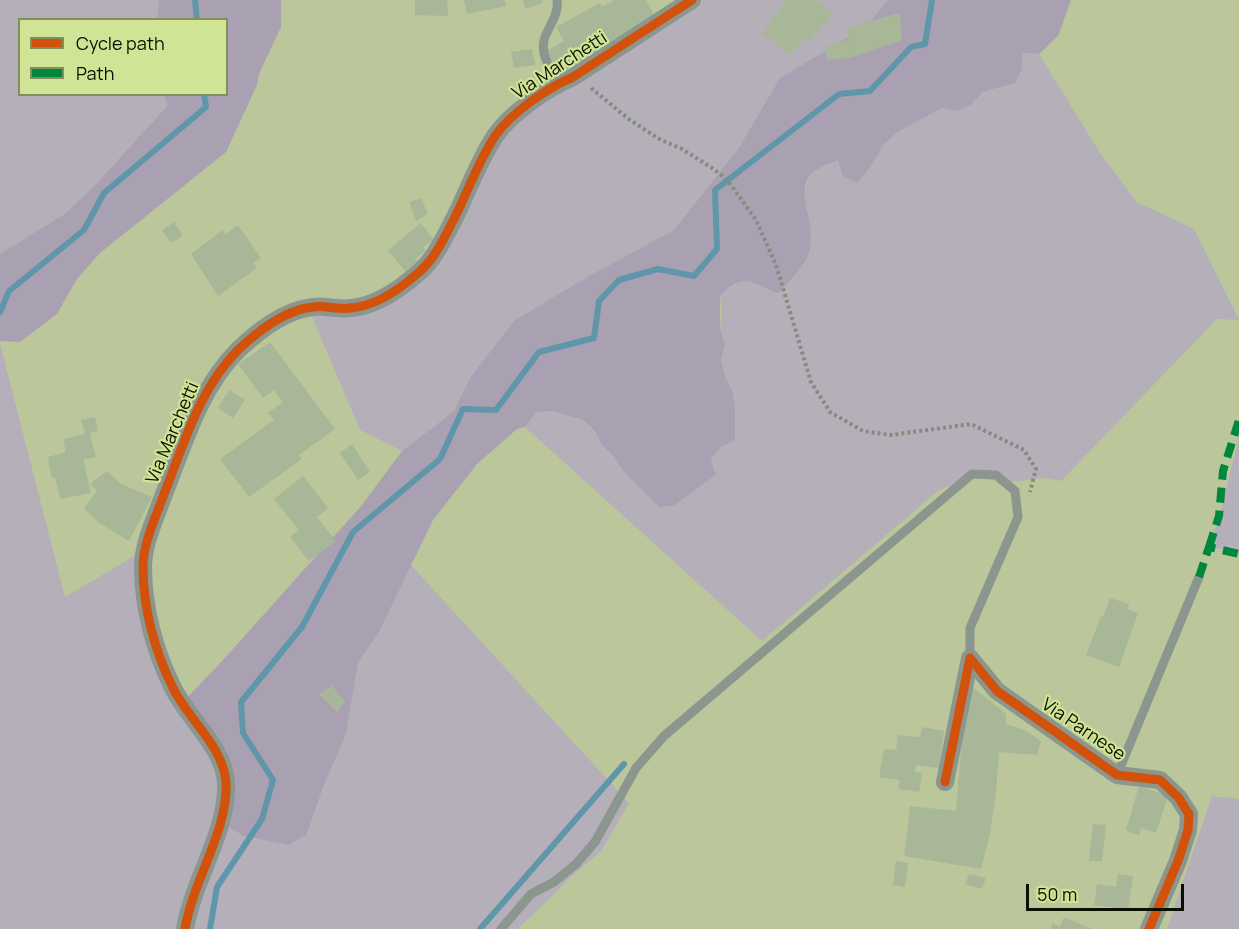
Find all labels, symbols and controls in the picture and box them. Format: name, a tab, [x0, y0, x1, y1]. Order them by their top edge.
legend	[18, 18, 228, 96]
street label: Via Marchetti	[509, 27, 611, 105]
text: Cycle path	[76, 31, 165, 55]
text: Path	[76, 61, 114, 85]
street label: Via Marchetti	[142, 379, 204, 487]
street label: Via Parnese	[1037, 694, 1129, 766]
scale bar	[1029, 872, 1186, 910]
text: 50 m	[1037, 882, 1077, 906]

